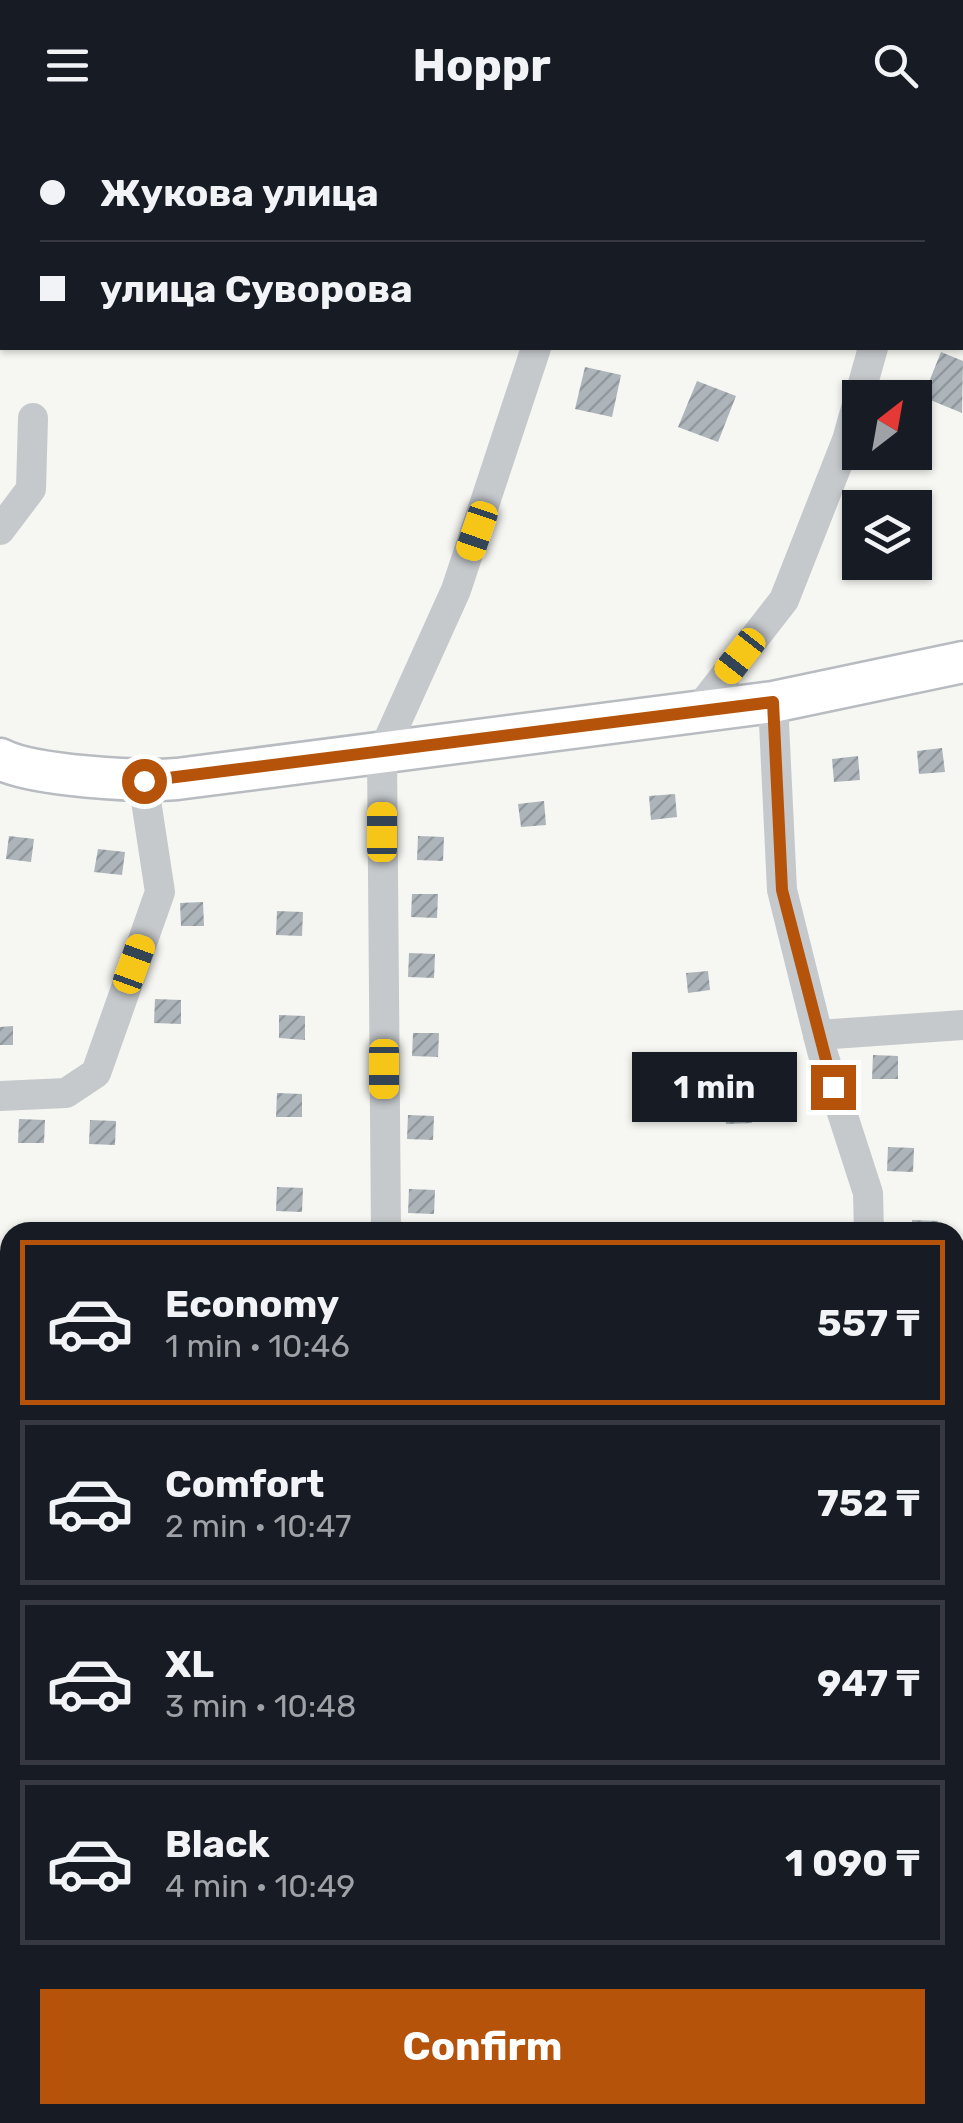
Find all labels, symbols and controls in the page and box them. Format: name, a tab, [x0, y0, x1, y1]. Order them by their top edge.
icon: menu	[40, 38, 95, 93]
icon: search	[868, 38, 923, 93]
text: Hoppr	[412, 39, 551, 92]
text: Жукова улица	[100, 170, 379, 216]
text: улица Суворова	[100, 266, 413, 312]
north arrow	[842, 380, 932, 470]
map controls	[842, 380, 932, 580]
button: layers	[842, 490, 932, 580]
car	[453, 498, 501, 564]
car	[710, 623, 770, 689]
route start	[122, 759, 167, 804]
car	[367, 802, 397, 862]
car	[110, 931, 158, 997]
car	[369, 1039, 399, 1099]
callout: 1 min	[633, 1052, 798, 1122]
route end	[811, 1065, 856, 1110]
text: 1 min	[674, 1068, 755, 1106]
icon: car	[45, 1278, 135, 1368]
text: Economy	[165, 1281, 339, 1327]
text: 557 ₸	[817, 1300, 920, 1346]
text: 1 min · 10:46	[165, 1327, 350, 1365]
icon: car	[45, 1458, 135, 1548]
text: Comfort	[165, 1461, 324, 1507]
text: 752 ₸	[817, 1480, 920, 1526]
text: 2 min · 10:47	[165, 1507, 351, 1545]
icon: car	[45, 1638, 135, 1728]
text: XL	[165, 1641, 214, 1687]
text: 947 ₸	[817, 1660, 920, 1706]
text: 3 min · 10:48	[165, 1687, 356, 1725]
icon: car	[45, 1818, 135, 1908]
text: Black	[165, 1821, 270, 1867]
text: 1 090 ₸	[785, 1840, 920, 1886]
text: 4 min · 10:49	[165, 1867, 355, 1905]
button: Confirm	[40, 1989, 925, 2104]

